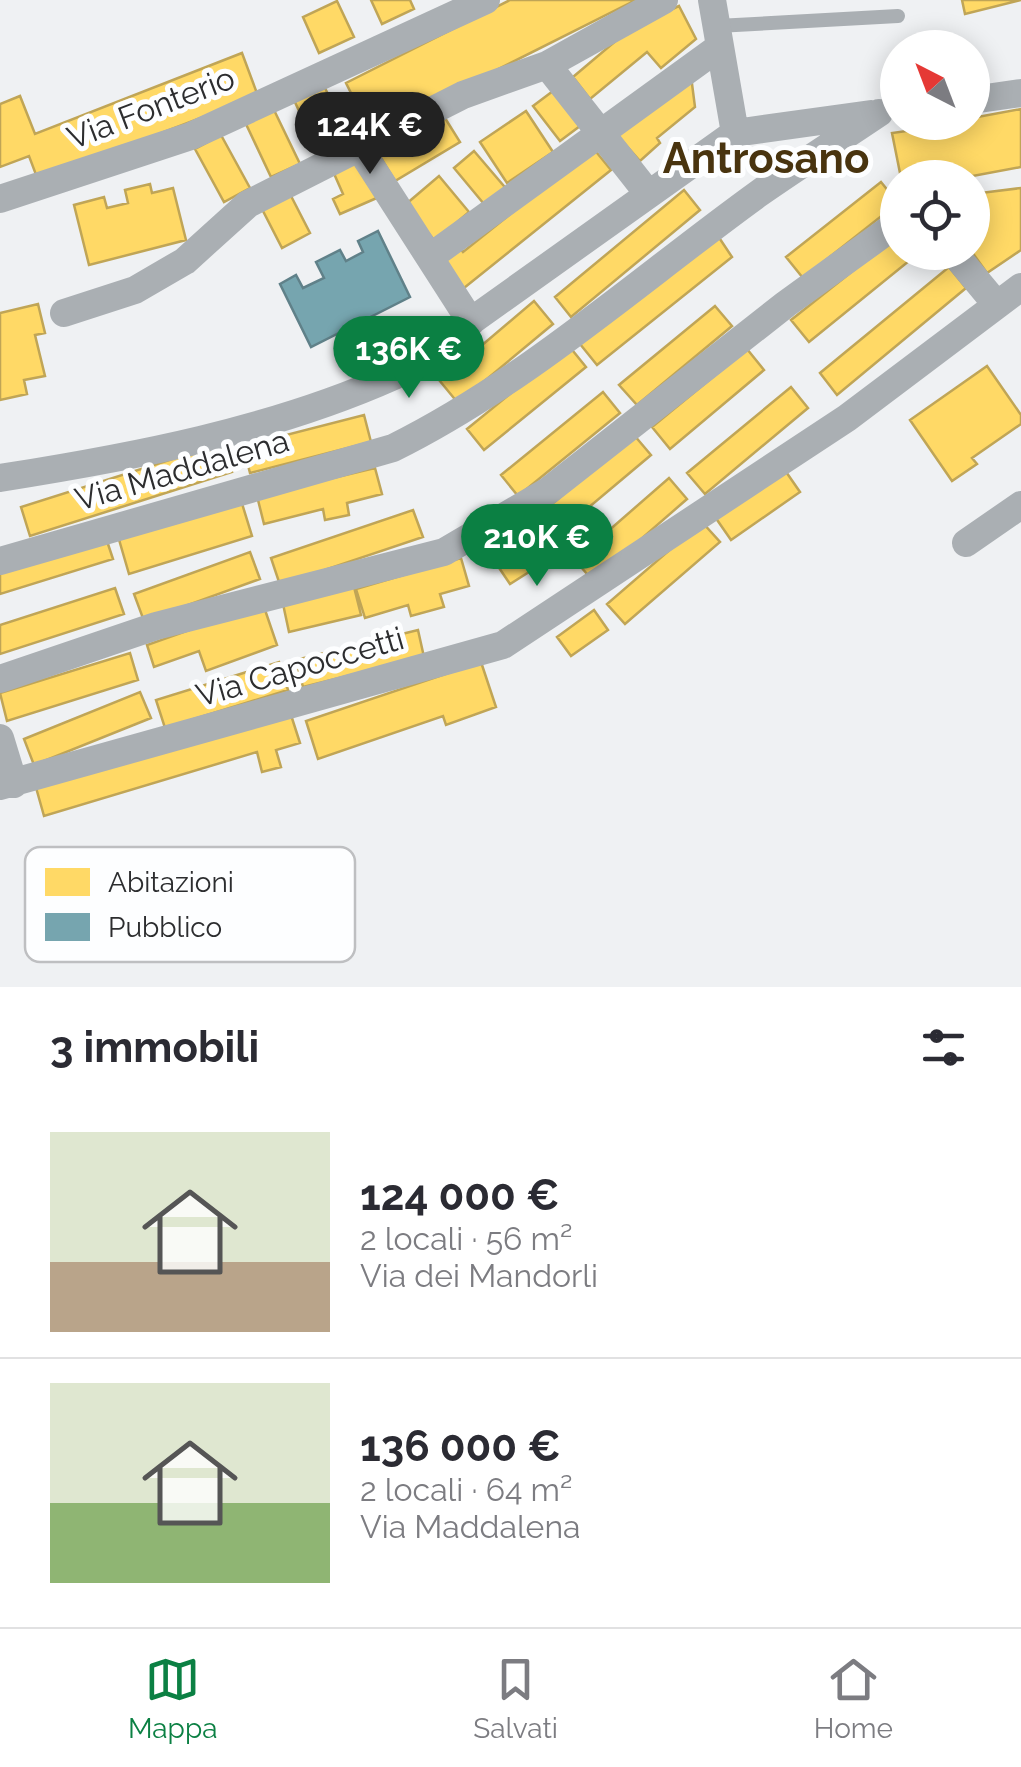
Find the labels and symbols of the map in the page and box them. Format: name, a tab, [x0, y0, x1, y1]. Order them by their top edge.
north arrow	[880, 30, 990, 140]
street label: Via Fonterio	[62, 59, 240, 156]
pin: 124K €	[289, 92, 451, 177]
district label: Antrosano	[663, 134, 869, 183]
pin: 136K €	[328, 316, 490, 401]
street label: Via Maddalena	[71, 421, 293, 518]
pin: 210K €	[456, 504, 618, 589]
street label: Via Capoccetti	[192, 619, 408, 714]
legend	[25, 847, 355, 962]
text: Abitazioni	[108, 866, 234, 899]
text: Pubblico	[108, 911, 222, 944]

